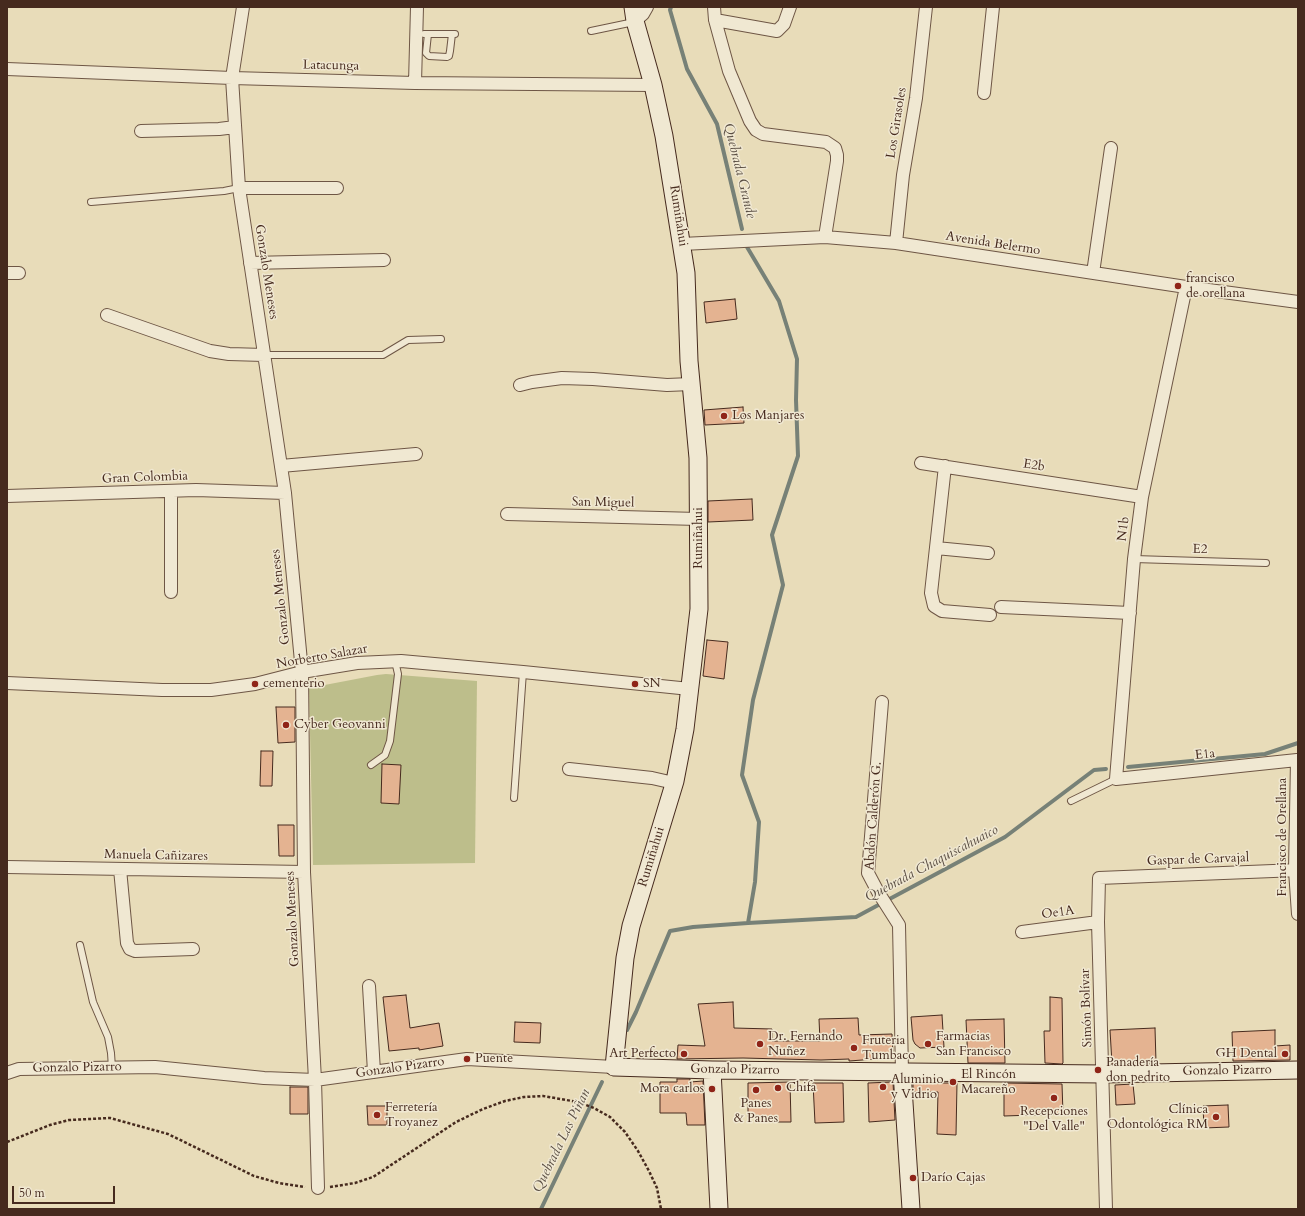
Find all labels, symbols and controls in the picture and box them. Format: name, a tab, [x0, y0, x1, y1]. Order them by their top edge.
street label: Latacunga	[303, 58, 359, 74]
street label: Los Girasoles	[884, 86, 910, 160]
water label: Quebrada Grande	[719, 122, 759, 220]
street label: Rumiñahui	[665, 184, 691, 248]
street label: Gonzalo Meneses	[251, 223, 281, 321]
street label: Avenida Belermo	[945, 229, 1041, 259]
place label: francisco de orellana	[1186, 271, 1245, 302]
marker: francisco de orellana	[1173, 281, 1183, 291]
place label: Los Manjares	[732, 408, 804, 424]
marker: Los Manjares	[719, 411, 729, 421]
street label: E2b	[1022, 457, 1046, 475]
street label: Gran Colombia	[102, 469, 188, 487]
street label: San Miguel	[572, 495, 634, 511]
street label: Rumiñahui	[691, 507, 707, 569]
street label: N1b	[1115, 516, 1133, 542]
street label: E2	[1193, 542, 1207, 558]
street label: Gonzalo Meneses	[268, 548, 294, 646]
street label: Norberto Salazar	[275, 641, 369, 673]
place label: cementerio	[263, 676, 325, 692]
place label: SN	[643, 676, 661, 692]
marker: cementerio	[250, 679, 260, 689]
marker: SN	[630, 679, 640, 689]
place label: Cyber Geovanni	[294, 717, 386, 733]
marker: Cyber Geovanni	[281, 720, 291, 730]
street label: E1a	[1194, 746, 1216, 764]
street label: Abdón Calderón G.	[862, 761, 886, 871]
street label: Francisco de Orellana	[1275, 778, 1291, 896]
water label: Quebrada Chaquiscahuaico	[863, 822, 1001, 906]
street label: Rumiñahui	[636, 825, 668, 889]
street label: Manuela Cañizares	[104, 847, 208, 865]
street label: Gaspar de Carvajal	[1147, 850, 1249, 870]
street label: Gonzalo Meneses	[283, 871, 303, 967]
street label: Oe1A	[1041, 903, 1075, 923]
street label: Simón Bolívar	[1078, 968, 1096, 1048]
place label: Dr. Fernando Nuñez	[768, 1029, 842, 1060]
place label: Farmacias San Francisco	[936, 1029, 1011, 1060]
place label: Fruteria Tumbaco	[862, 1033, 915, 1064]
marker: Dr. Fernando Nuñez	[755, 1039, 765, 1049]
marker: Farmacias San Francisco	[923, 1039, 933, 1049]
marker: Fruteria Tumbaco	[849, 1043, 859, 1053]
place label: Art Perfecto	[609, 1046, 676, 1062]
place label: GH Dental	[1215, 1046, 1277, 1062]
marker: Art Perfecto	[679, 1049, 689, 1059]
marker: GH Dental	[1280, 1049, 1290, 1059]
place label: Puente	[475, 1051, 513, 1067]
street label: Gonzalo Pizarro	[355, 1054, 445, 1082]
marker: Puente	[462, 1054, 472, 1064]
place label: Panadería don pedrito	[1106, 1055, 1170, 1086]
street label: Gonzalo Pizarro	[32, 1059, 122, 1077]
street label: Gonzalo Pizarro	[690, 1061, 780, 1079]
street label: Gonzalo Pizarro	[1182, 1062, 1272, 1080]
marker: Panadería don pedrito	[1093, 1065, 1103, 1075]
place label: El Rincón Macareño	[961, 1067, 1016, 1098]
place label: Aluminio y Vidrio	[891, 1072, 943, 1103]
marker: El Rincón Macareño	[948, 1077, 958, 1087]
place label: Chifa	[786, 1080, 816, 1096]
place label: Mora carlos	[640, 1081, 704, 1097]
marker: Aluminio y Vidrio	[878, 1082, 888, 1092]
marker: Chifa	[773, 1083, 783, 1093]
marker: Mora carlos	[707, 1084, 717, 1094]
marker: Panes & Panes	[751, 1085, 761, 1095]
water label: Quebrada Las Piñan	[530, 1087, 594, 1195]
marker: Recepciones "Del Valle"	[1049, 1093, 1059, 1103]
place label: Panes & Panes	[734, 1096, 778, 1127]
place label: Ferretería Troyanez	[385, 1100, 438, 1131]
place label: Clínica Odontológica RM	[1107, 1102, 1208, 1133]
place label: Recepciones "Del Valle"	[1020, 1104, 1088, 1135]
marker: Ferretería Troyanez	[372, 1110, 382, 1120]
marker: Clínica Odontológica RM	[1211, 1112, 1221, 1122]
place label: Darío Cajas	[921, 1170, 985, 1186]
marker: Darío Cajas	[908, 1173, 918, 1183]
scale bar	[14, 1178, 117, 1204]
text: 50 m	[19, 1185, 45, 1201]

